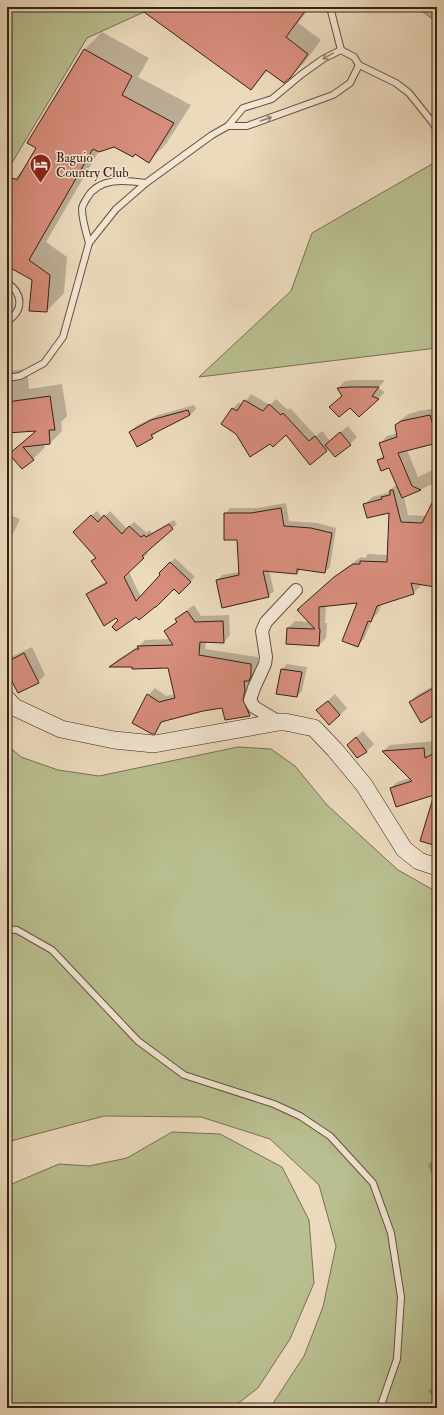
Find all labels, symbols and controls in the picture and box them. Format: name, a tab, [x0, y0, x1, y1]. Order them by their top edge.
one-way arrow	[322, 53, 334, 61]
one-way arrow	[260, 115, 273, 122]
place label: Baguio Country Club	[56, 150, 129, 182]
hotel icon: Baguio Country Club	[28, 151, 54, 184]

